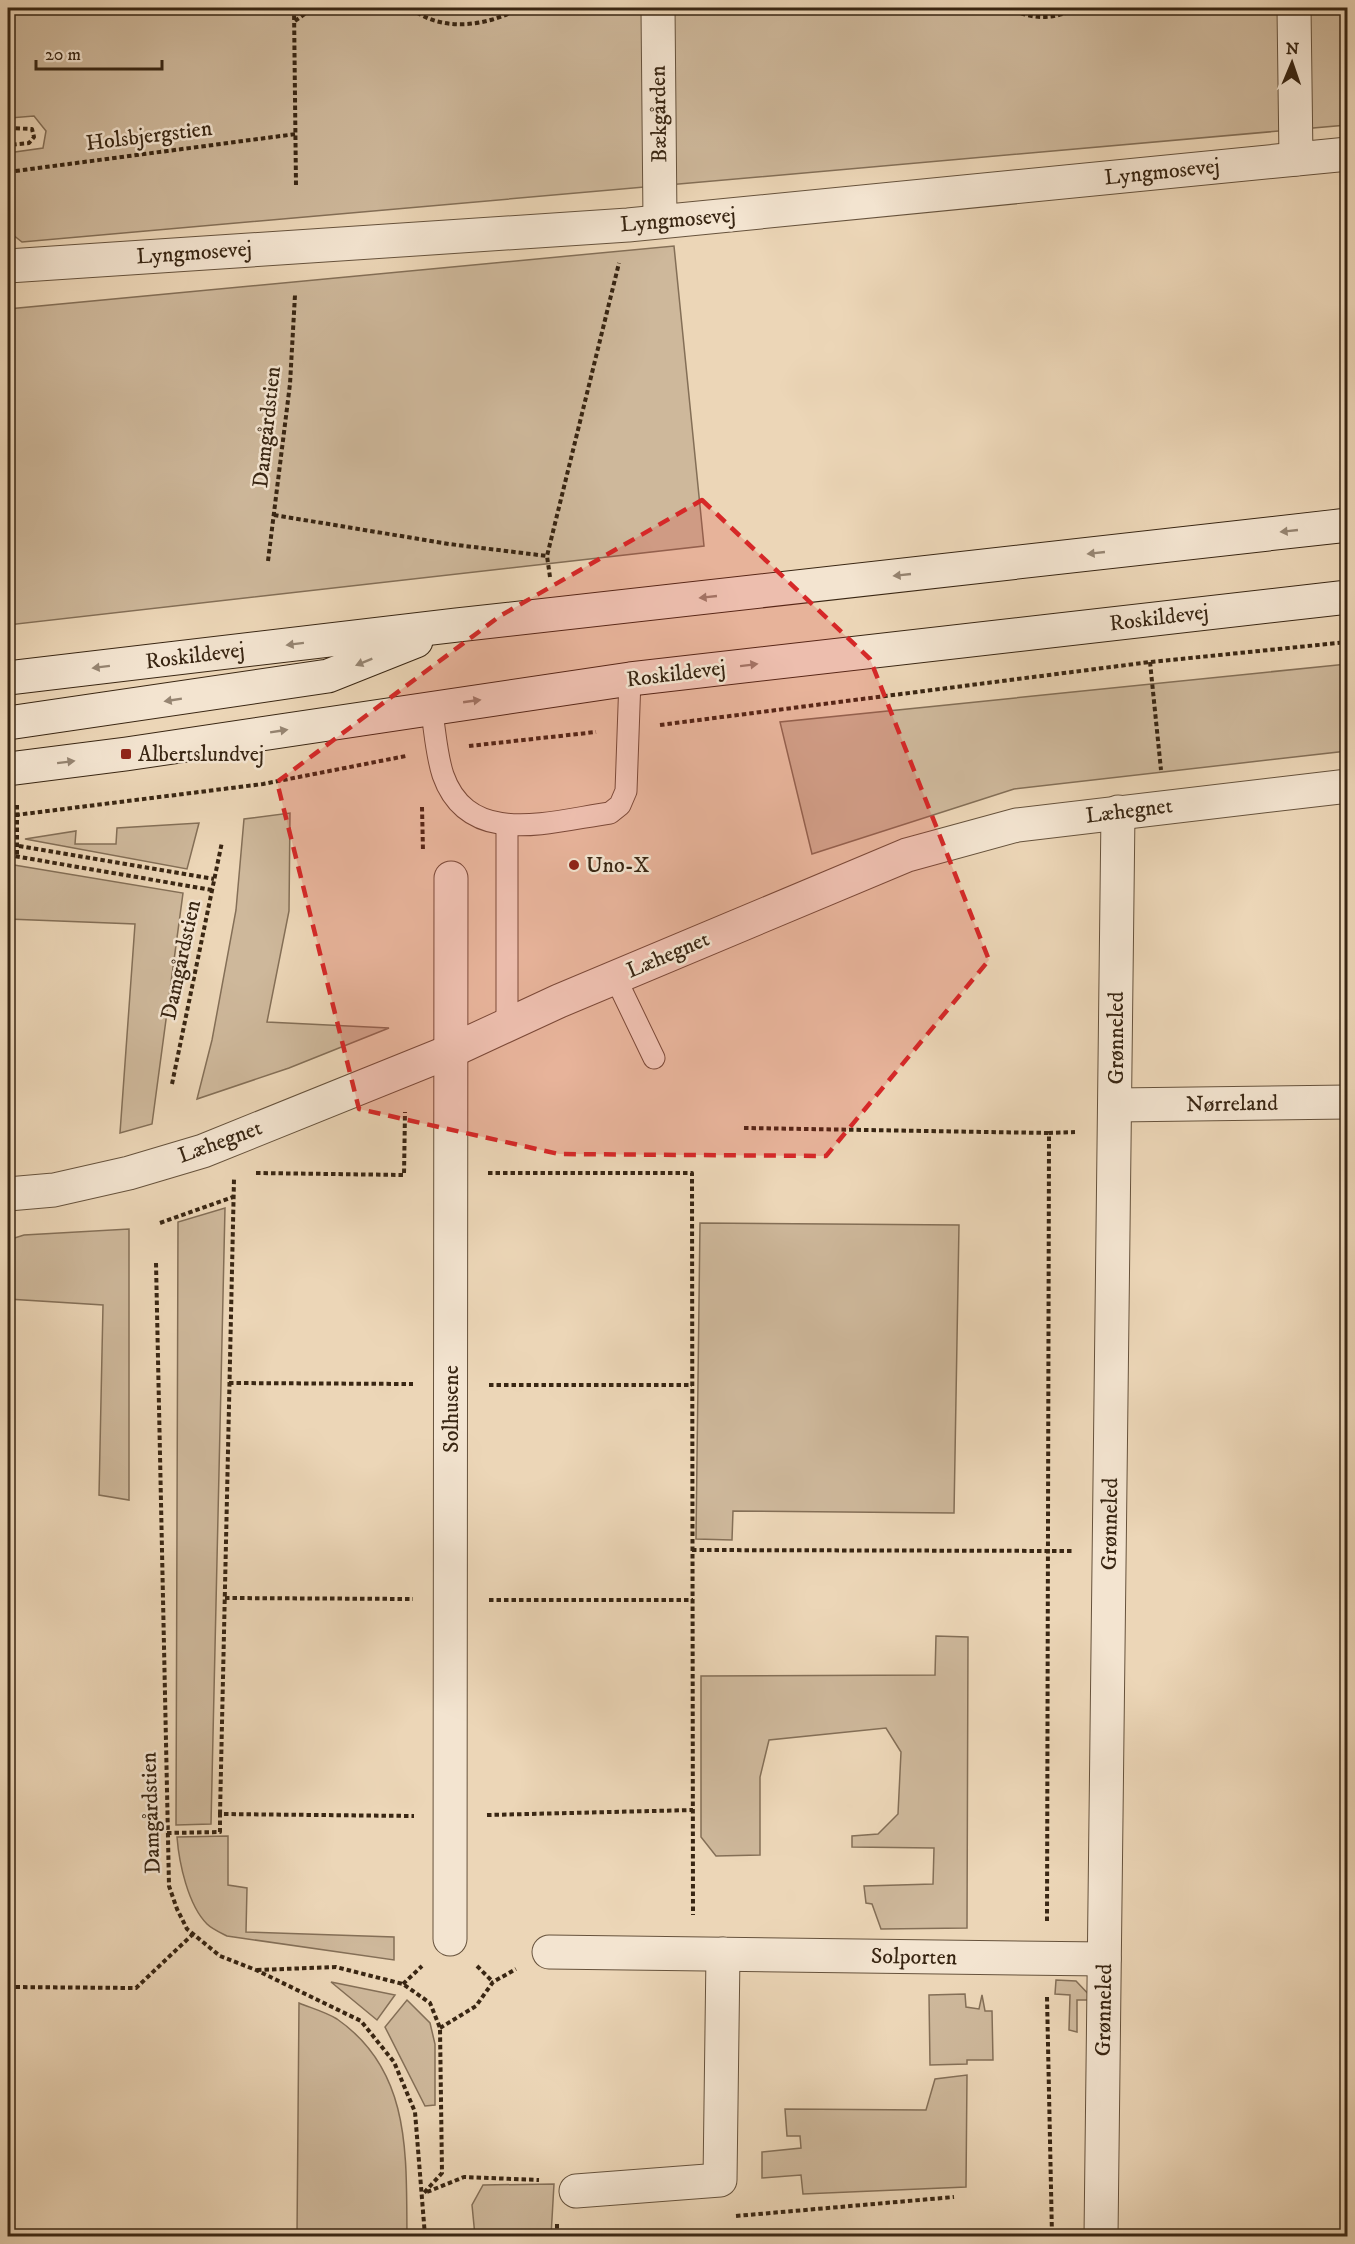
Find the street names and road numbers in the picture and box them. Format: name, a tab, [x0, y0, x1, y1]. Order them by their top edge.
street label: Bækgården	[645, 65, 673, 163]
street label: Holsbjergstien	[84, 115, 214, 157]
street label: Lyngmosevej	[1103, 153, 1221, 191]
street label: Lyngmosevej	[619, 202, 737, 238]
street label: Lyngmosevej	[135, 235, 253, 271]
street label: Damgårdstien	[247, 364, 287, 489]
street label: Roskildevej	[1108, 599, 1210, 637]
street label: Roskildevej	[144, 637, 246, 675]
street label: Roskildevej	[625, 655, 727, 693]
street label: Læhegnet	[1084, 792, 1174, 830]
street label: Damgårdstien	[155, 897, 207, 1023]
street label: Læhegnet	[623, 926, 713, 984]
street label: Grønneled	[1103, 992, 1130, 1084]
street label: Nørreland	[1186, 1090, 1278, 1118]
street label: Læhegnet	[174, 1114, 266, 1170]
street label: Solhusene	[438, 1365, 465, 1453]
street label: Grønneled	[1096, 1477, 1124, 1571]
street label: Damgårdstien	[135, 1751, 167, 1874]
street label: Solporten	[871, 1943, 958, 1971]
street label: Grønneled	[1090, 1963, 1118, 2057]

